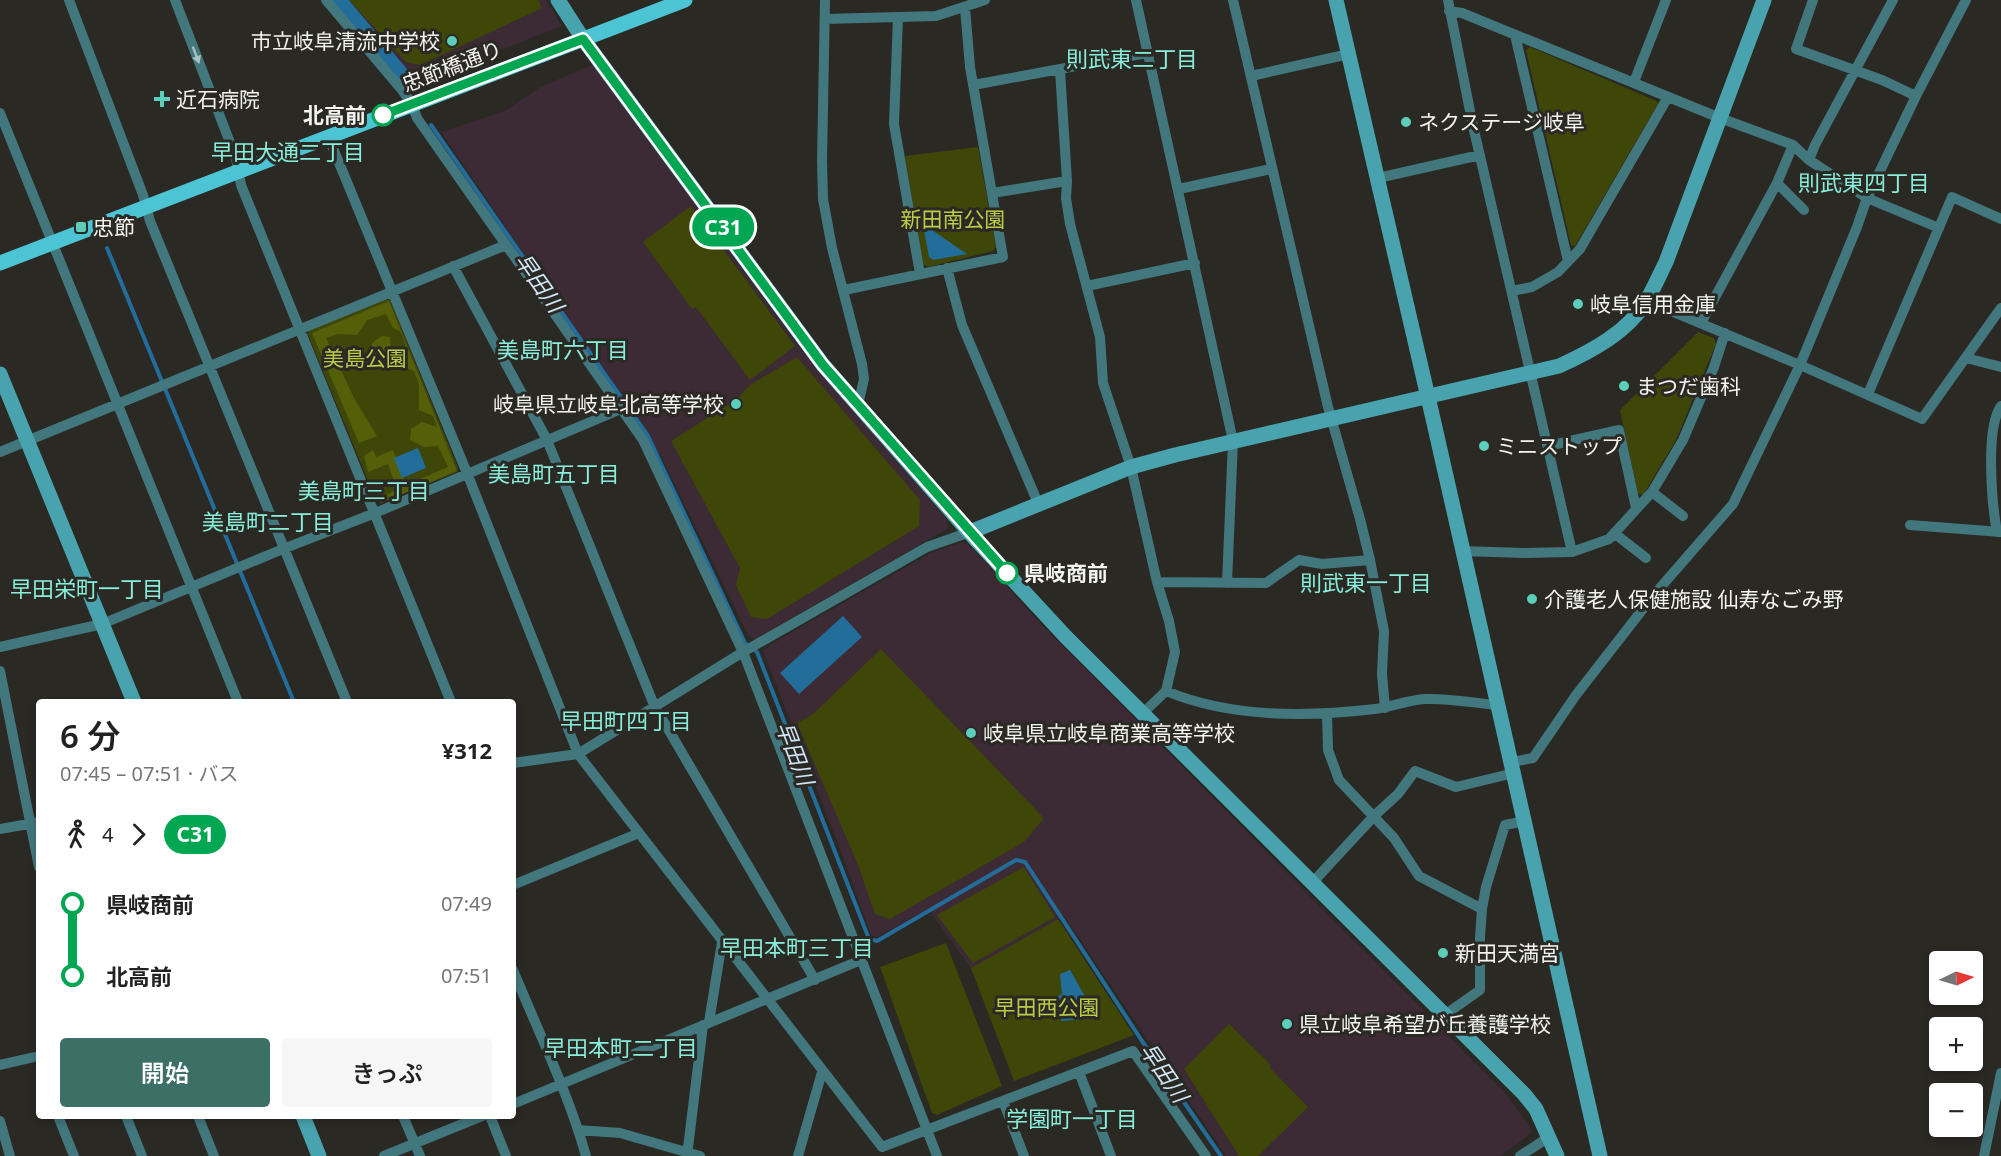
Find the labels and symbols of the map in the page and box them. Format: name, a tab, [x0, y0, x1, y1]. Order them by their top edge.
place label: 市立岐阜清流中学校	[251, 27, 440, 55]
street label: 忠節橋通り	[398, 34, 506, 98]
marker: 市立岐阜清流中学校	[445, 34, 459, 48]
district label: 則武東二丁目	[1066, 43, 1198, 73]
one-way arrow	[191, 46, 201, 64]
place label: 近石病院	[176, 85, 260, 113]
marker: 近石病院	[153, 90, 171, 108]
place label: 北高前	[303, 101, 366, 129]
marker: 北高前	[372, 104, 394, 126]
place label: ネクステージ岐阜	[1418, 108, 1585, 136]
marker: ネクステージ岐阜	[1399, 115, 1413, 129]
district label: 早田大通二丁目	[211, 136, 365, 166]
district label: 則武東四丁目	[1798, 167, 1930, 197]
park label: 新田南公園	[901, 205, 1006, 233]
line badge: C31	[688, 208, 758, 246]
place label: 忠節	[93, 213, 135, 241]
marker: 忠節	[74, 220, 88, 234]
water label: 早田川	[509, 246, 572, 319]
place label: 岐阜信用金庫	[1590, 290, 1716, 318]
marker: 岐阜信用金庫	[1571, 297, 1585, 311]
district label: 美島町六丁目	[497, 334, 629, 364]
park label: 美島公園	[323, 344, 407, 372]
place label: まつだ歯科	[1636, 372, 1741, 400]
marker: まつだ歯科	[1617, 379, 1631, 393]
place label: 岐阜県立岐阜北高等学校	[493, 390, 724, 418]
marker: 岐阜県立岐阜北高等学校	[729, 397, 743, 411]
place label: ミニストップ	[1496, 432, 1622, 460]
marker: ミニストップ	[1477, 439, 1491, 453]
district label: 美島町五丁目	[488, 458, 620, 488]
district label: 美島町三丁目	[298, 475, 430, 505]
district label: 美島町二丁目	[202, 506, 334, 536]
place label: 県岐商前	[1024, 559, 1108, 587]
marker: 県岐商前	[996, 562, 1018, 584]
district label: 則武東一丁目	[1300, 567, 1432, 597]
district label: 早田栄町一丁目	[10, 573, 164, 603]
place label: 介護老人保健施設 仙寿なごみ野	[1544, 585, 1843, 613]
marker: 介護老人保健施設 仙寿なごみ野	[1525, 592, 1539, 606]
district label: 早田町四丁目	[560, 705, 692, 735]
water label: 早田川	[770, 717, 823, 791]
place label: 岐阜県立岐阜商業高等学校	[983, 719, 1235, 747]
marker: 岐阜県立岐阜商業高等学校	[964, 726, 978, 740]
district label: 早田本町三丁目	[720, 932, 874, 962]
place label: 新田天満宮	[1455, 939, 1560, 967]
marker: 新田天満宮	[1436, 946, 1450, 960]
north arrow	[1929, 951, 1983, 1005]
park label: 早田西公園	[995, 993, 1100, 1021]
place label: 県立岐阜希望が丘養護学校	[1299, 1010, 1551, 1038]
marker: 県立岐阜希望が丘養護学校	[1280, 1017, 1294, 1031]
district label: 早田本町二丁目	[544, 1032, 698, 1062]
water label: 早田川	[1134, 1036, 1197, 1109]
district label: 学園町一丁目	[1006, 1103, 1138, 1133]

